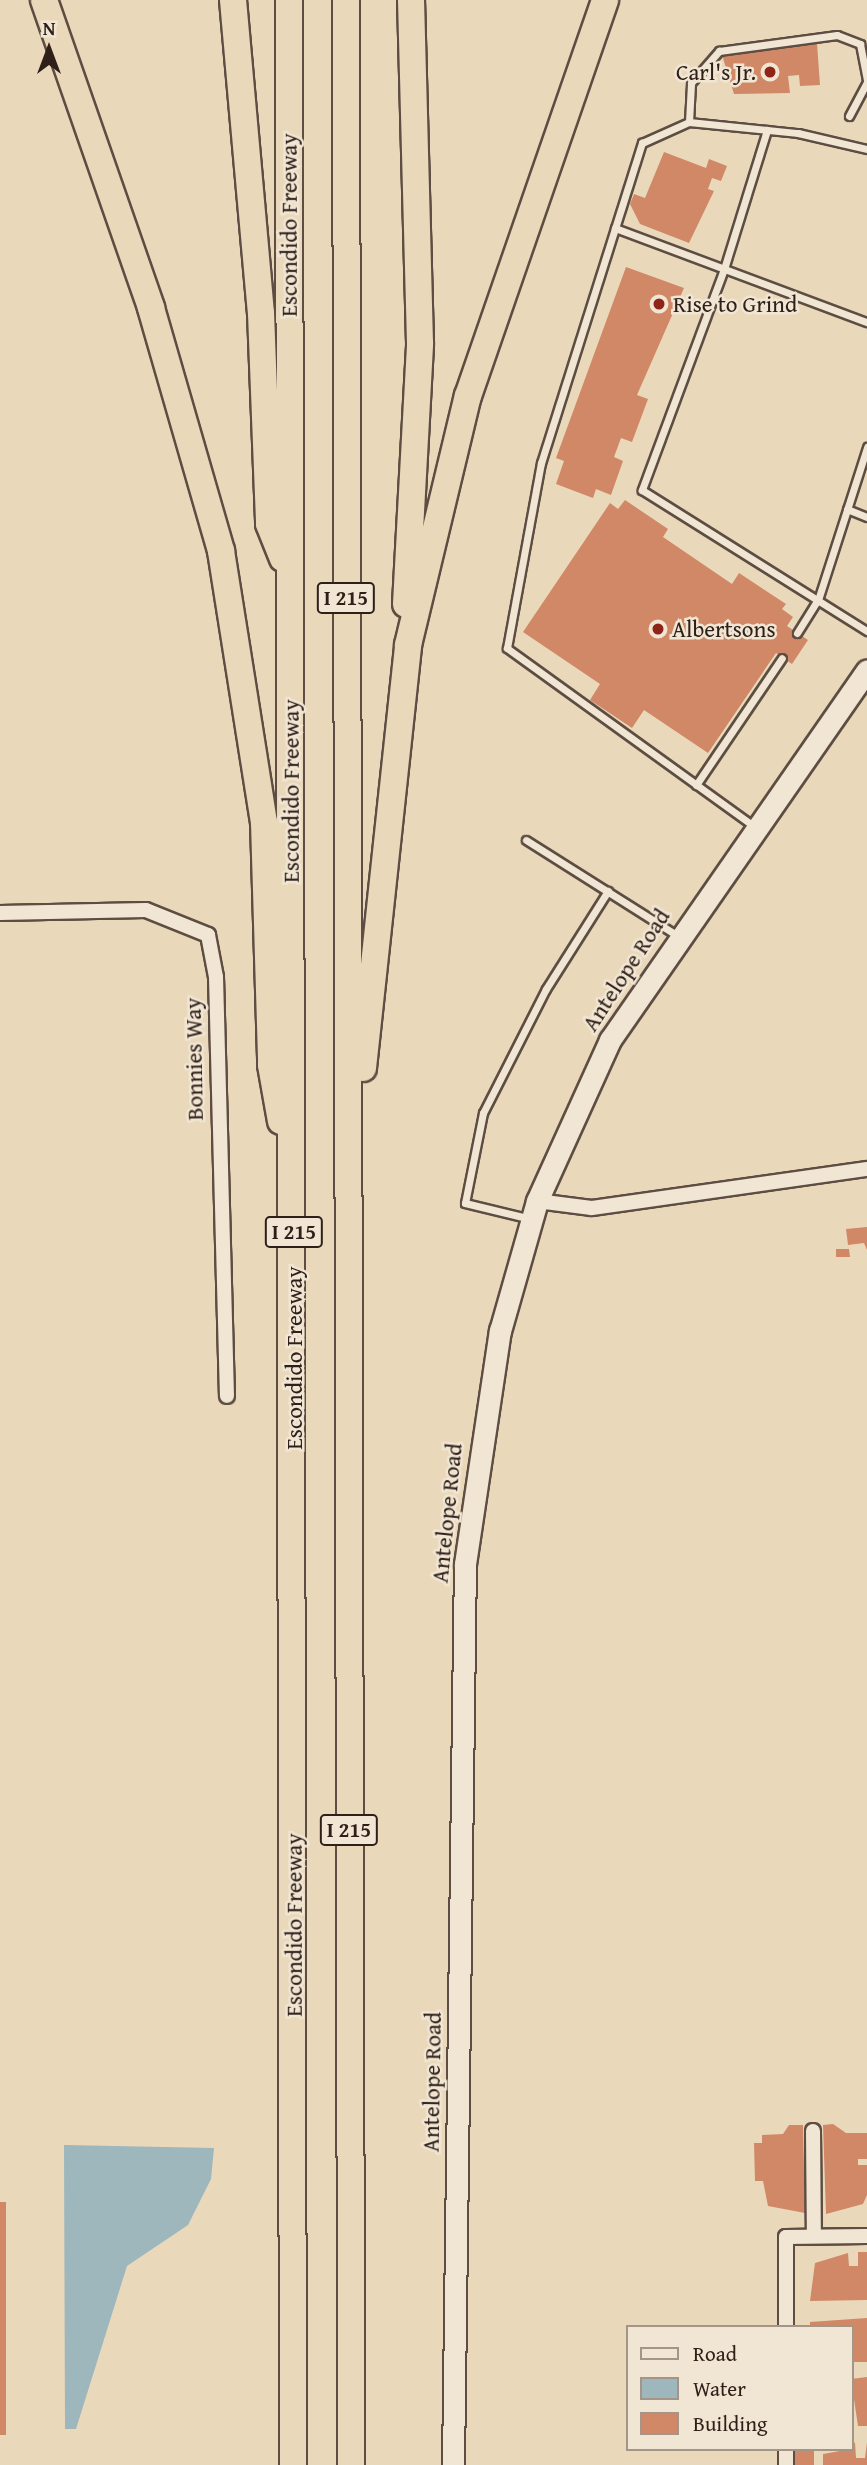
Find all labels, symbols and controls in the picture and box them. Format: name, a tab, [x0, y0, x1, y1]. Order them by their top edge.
north arrow	[14, 14, 84, 84]
text: N	[43, 14, 55, 42]
place label: Carl's Jr.	[676, 58, 756, 86]
marker: Carl's Jr.	[762, 64, 778, 80]
street label: Escondido Freeway	[275, 133, 303, 317]
place label: Rise to Grind	[673, 290, 797, 318]
marker: Rise to Grind	[651, 296, 667, 312]
road number: I 215	[316, 580, 376, 616]
place label: Albertsons	[672, 615, 776, 643]
marker: Albertsons	[650, 621, 666, 637]
street label: Escondido Freeway	[277, 699, 305, 883]
street label: Antelope Road	[576, 904, 676, 1036]
street label: Bonnies Way	[179, 997, 209, 1121]
road number: I 215	[264, 1214, 324, 1250]
street label: Escondido Freeway	[280, 1266, 308, 1450]
street label: Antelope Road	[426, 1442, 468, 1584]
road number: I 215	[319, 1812, 379, 1848]
street label: Escondido Freeway	[280, 1833, 308, 2017]
street label: Antelope Road	[417, 2012, 447, 2152]
legend	[626, 2325, 853, 2451]
text: Road	[693, 2338, 737, 2369]
text: Water	[693, 2373, 746, 2404]
text: Building	[693, 2408, 767, 2439]

